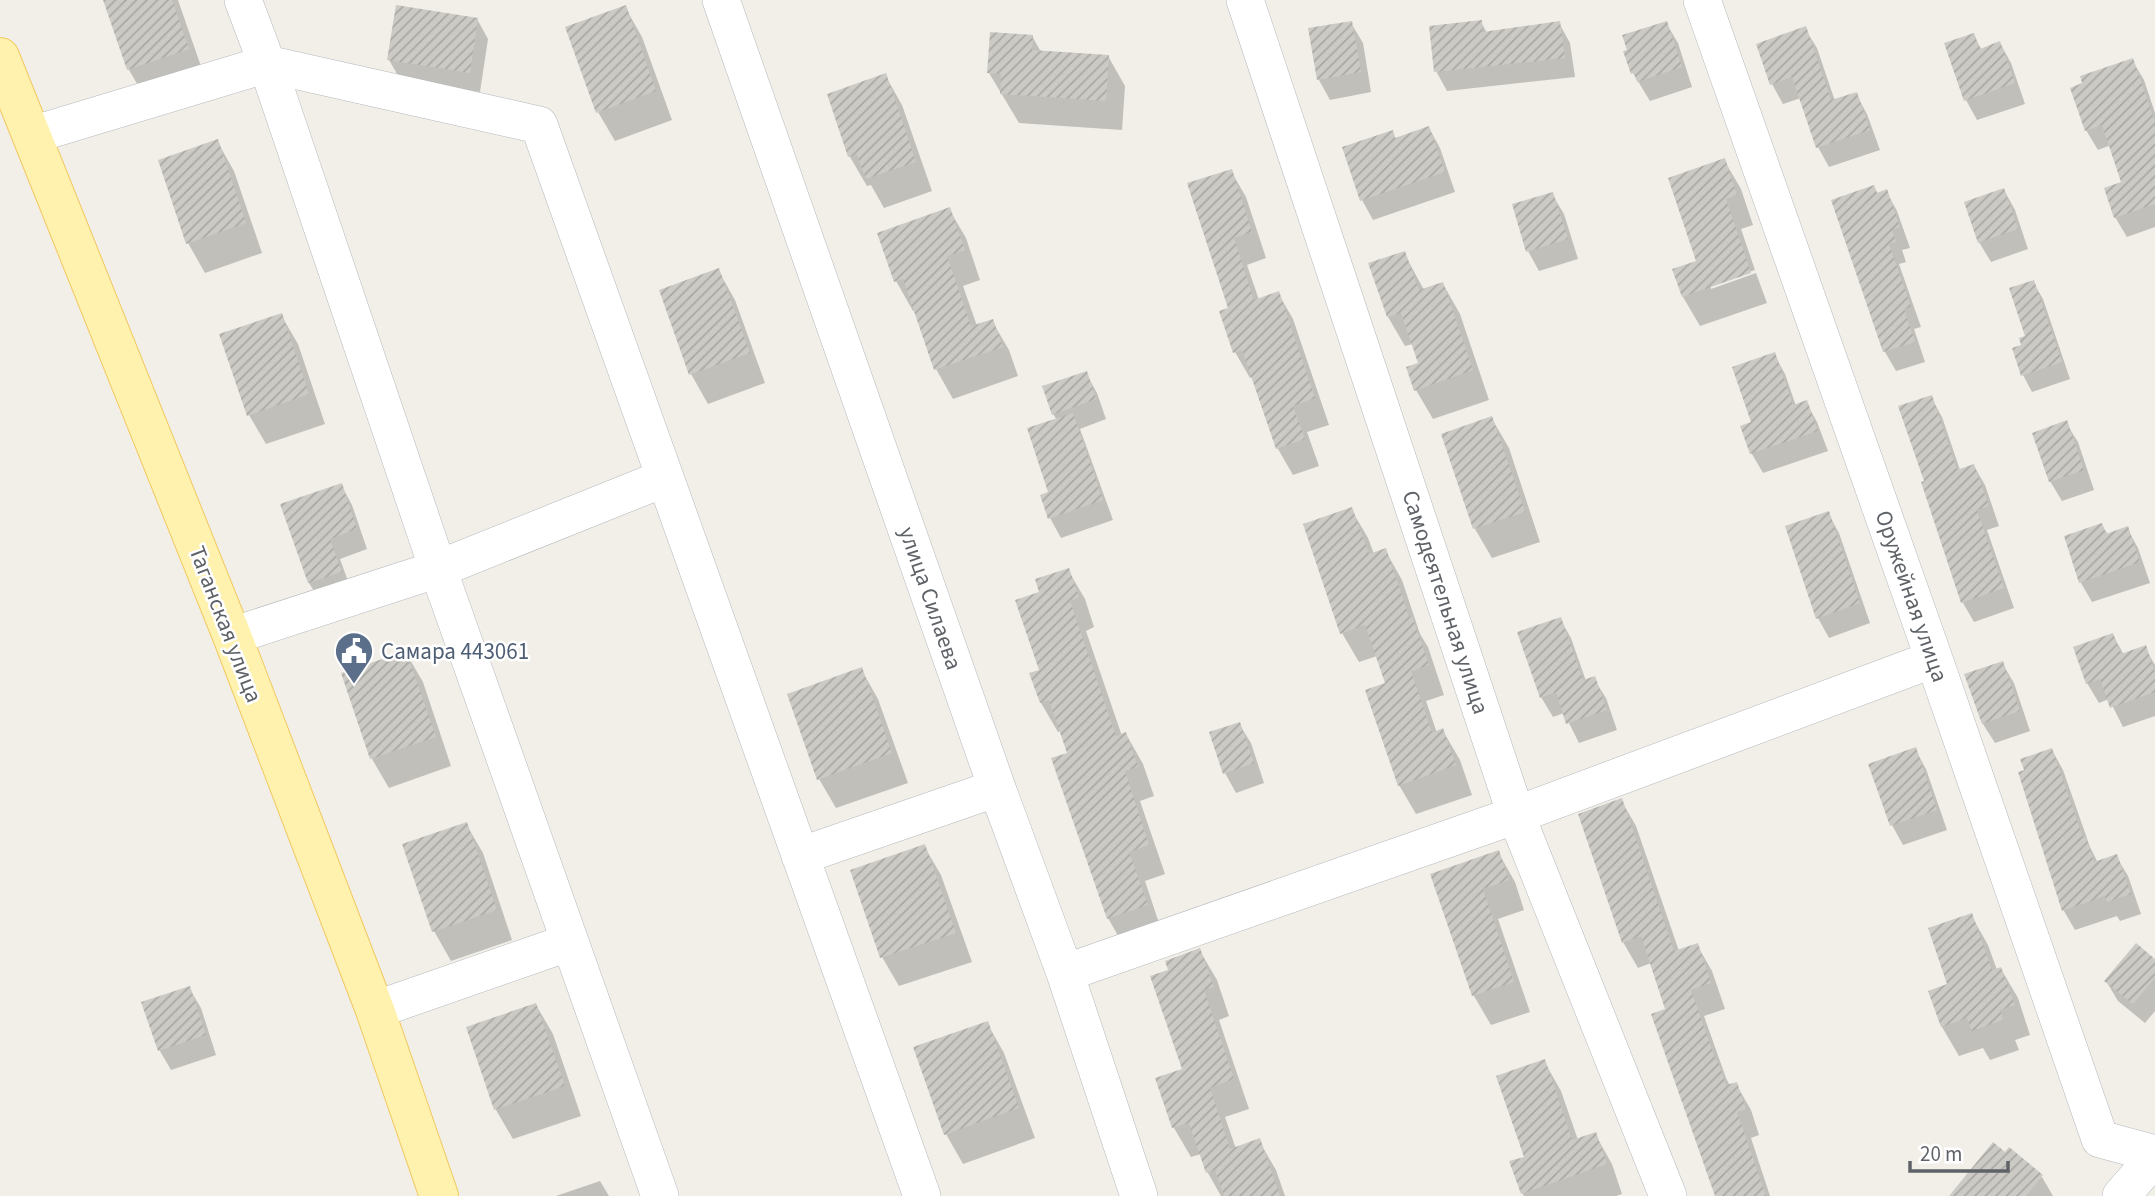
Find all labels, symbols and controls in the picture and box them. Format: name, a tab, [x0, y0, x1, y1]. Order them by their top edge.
street label: Самодеятельная улица	[1394, 486, 1497, 718]
street label: Оружейная улица	[1867, 506, 1956, 686]
street label: улица Силаева	[891, 522, 970, 674]
street label: Таганская улица	[180, 541, 271, 707]
public building icon: Самара 443061	[333, 630, 375, 685]
place label: Самара 443061	[381, 635, 529, 668]
scale bar	[1910, 1130, 2008, 1174]
text: 20 m	[1920, 1139, 1962, 1169]

